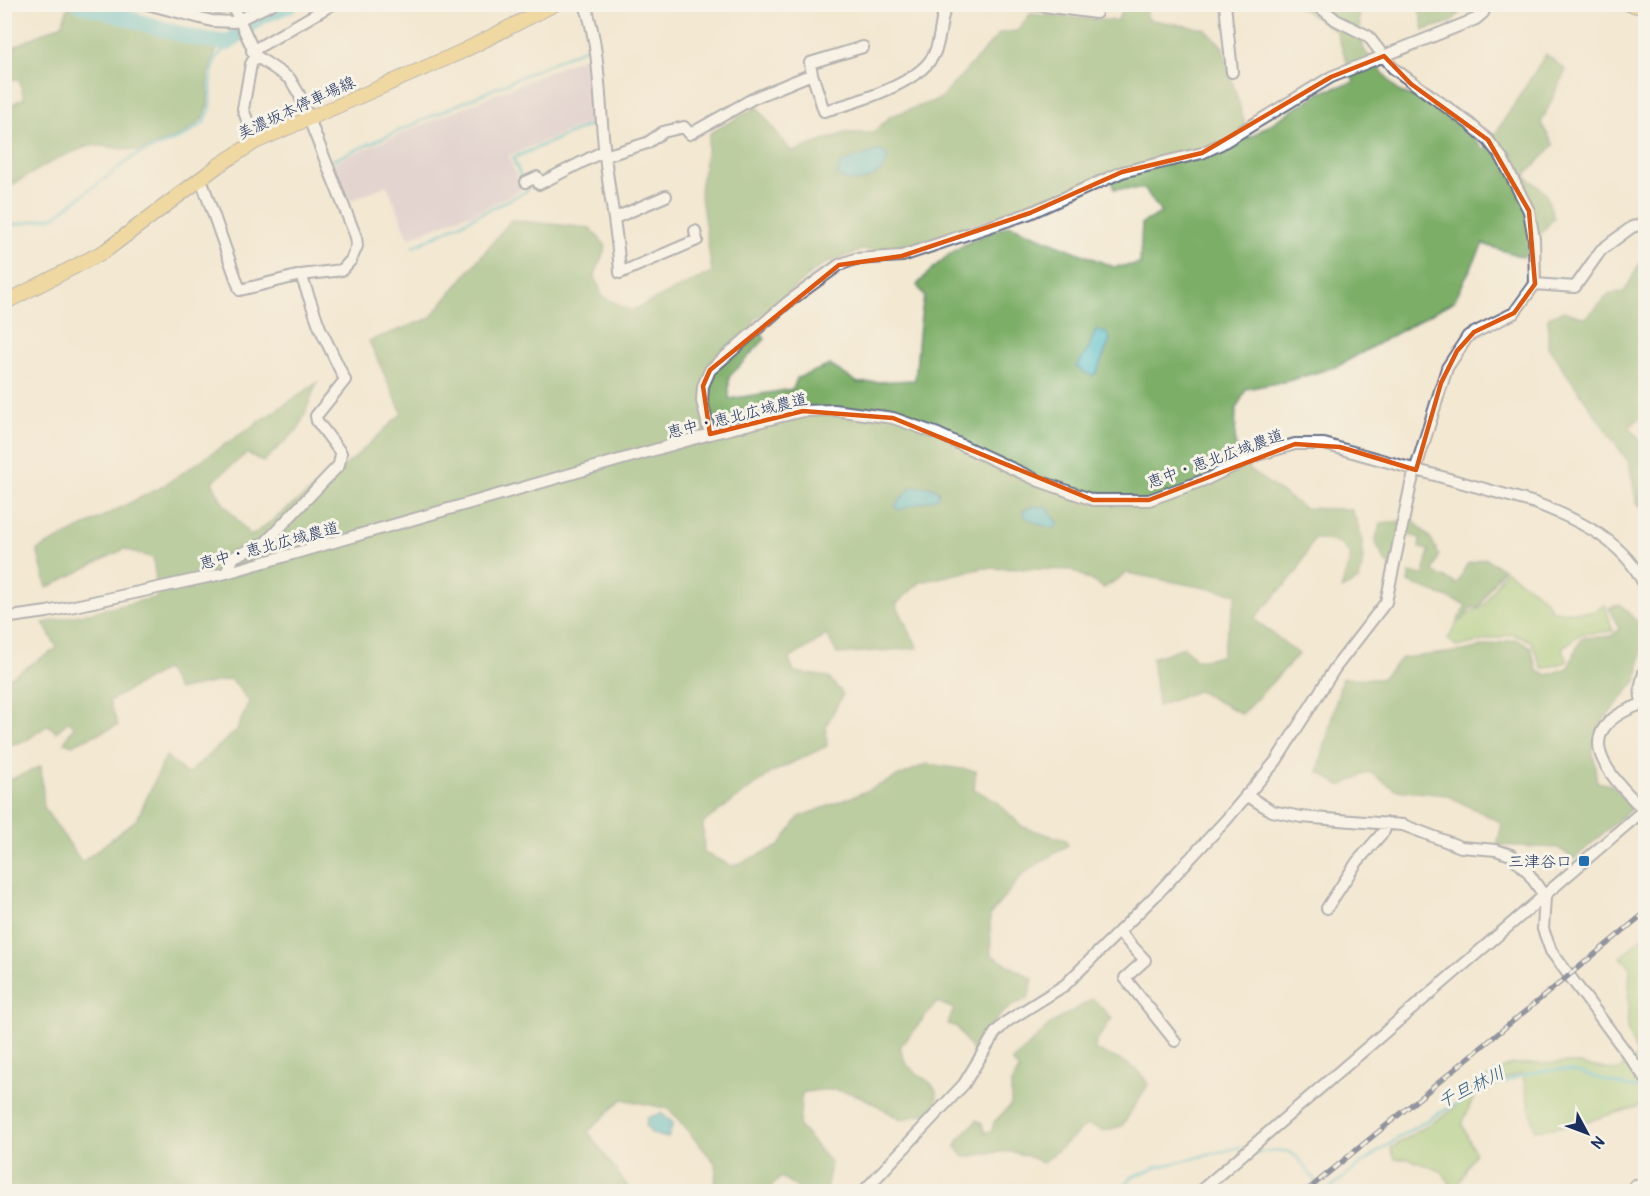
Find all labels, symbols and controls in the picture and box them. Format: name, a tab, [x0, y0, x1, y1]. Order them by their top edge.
street label: 美濃坂本停車場線	[234, 72, 359, 144]
street label: 恵中・恵北広域農道	[665, 389, 810, 443]
street label: 恵中・恵北広域農道	[1144, 425, 1286, 493]
street label: 恵中・恵北広域農道	[197, 518, 341, 574]
place label: 三津谷口	[1508, 852, 1572, 872]
marker: 三津谷口	[1577, 854, 1591, 868]
water label: 千旦林川	[1434, 1061, 1509, 1114]
north arrow	[1557, 1103, 1617, 1163]
text: N	[1586, 1132, 1609, 1153]

